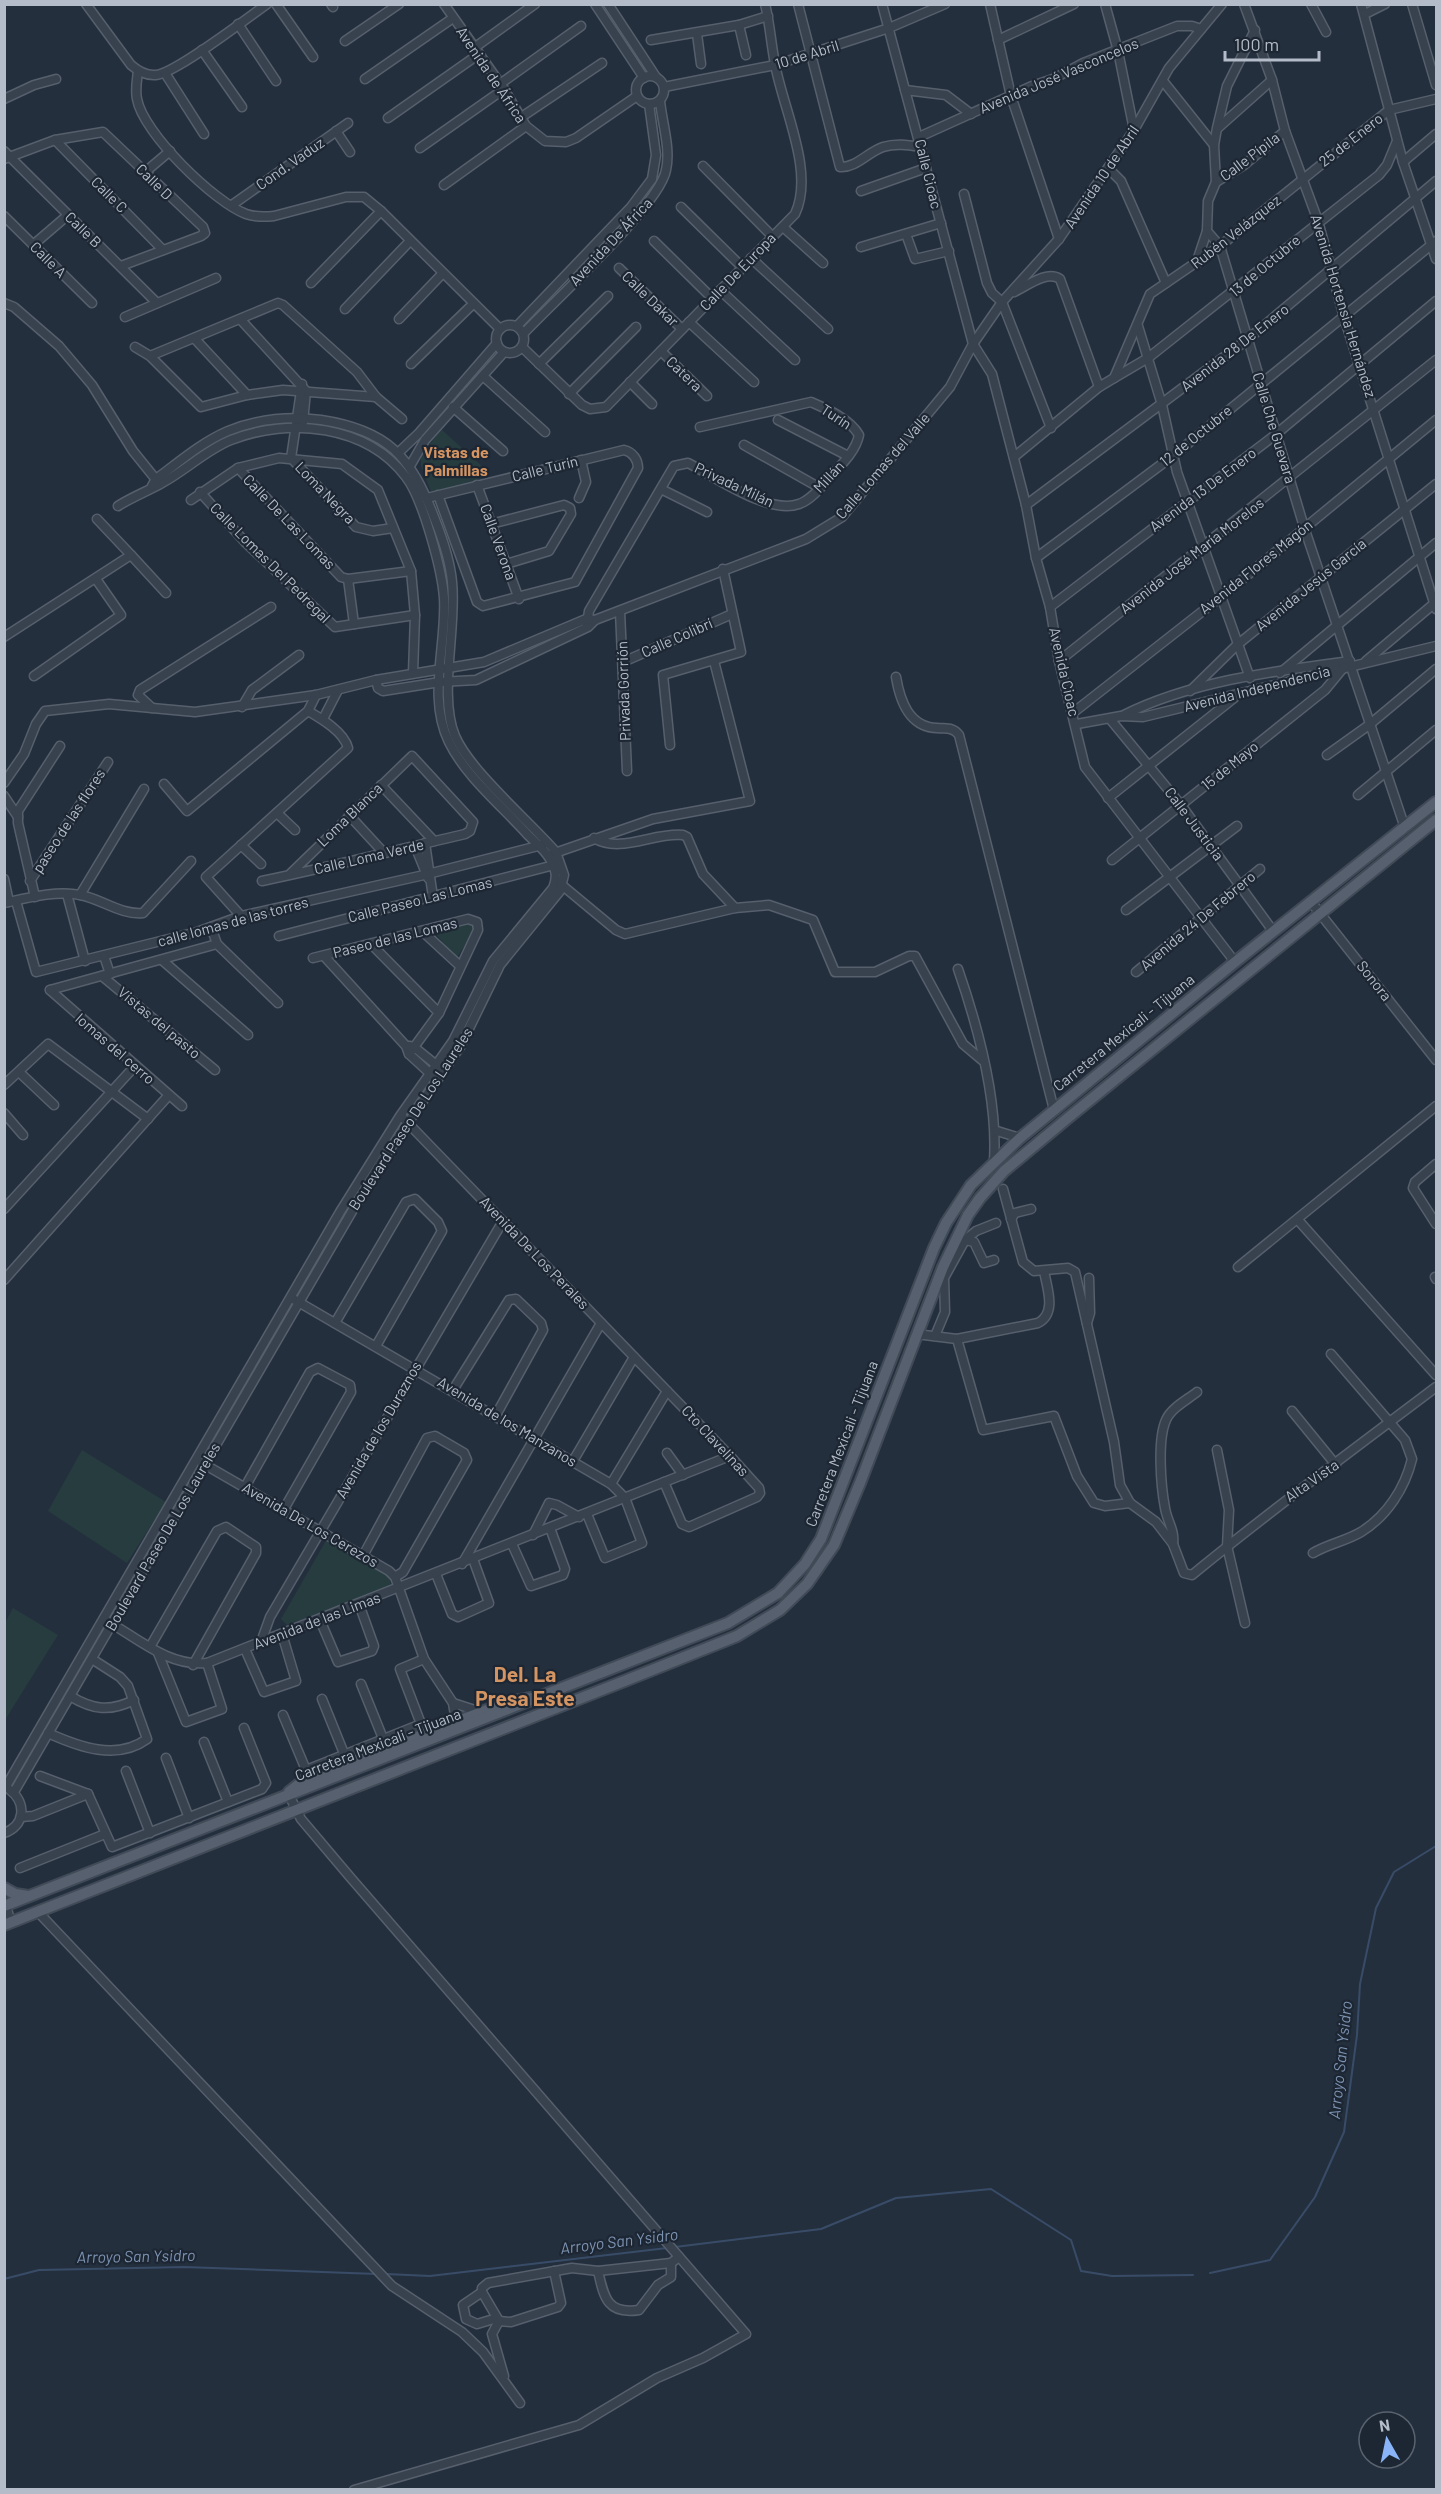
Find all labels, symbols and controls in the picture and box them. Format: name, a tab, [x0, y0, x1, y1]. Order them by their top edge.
street label: Avenida de África	[453, 23, 531, 126]
scale bar	[1225, 24, 1320, 62]
street label: Avenida José Vasconcelos	[976, 33, 1141, 117]
text: 100 m	[1234, 33, 1279, 55]
street label: 10 de Abril	[773, 36, 841, 72]
street label: 25 de Enero	[1315, 109, 1386, 170]
street label: Avenida 10 de Abril	[1060, 122, 1142, 231]
street label: Calle Pípila	[1216, 128, 1283, 184]
street label: Cond. Vaduz	[252, 133, 327, 193]
street label: Calle Cioac	[912, 137, 946, 211]
street label: Calle D	[133, 160, 177, 203]
street label: Calle C	[88, 172, 132, 216]
street label: Rubén Velázquez	[1187, 190, 1284, 272]
street label: Avenida De África	[565, 194, 656, 289]
street label: Calle B	[62, 208, 106, 251]
street label: Avenida Hortensia Hernández	[1307, 212, 1381, 400]
street label: Calle De Europa	[696, 229, 779, 314]
street label: 13 de Octubre	[1225, 230, 1304, 300]
street label: Calle A	[27, 237, 71, 281]
street label: Calle Dakar	[619, 267, 683, 330]
street label: Avenida 28 De Enero	[1177, 299, 1292, 395]
street label: Catera	[663, 352, 706, 395]
street label: Calle Che Guevara	[1249, 370, 1300, 486]
street label: Turín	[818, 400, 855, 433]
street label: 12 de Octubre	[1156, 401, 1235, 470]
street label: Calle Lomas del Valle	[831, 409, 933, 522]
district label: Vistas de Palmillas	[423, 442, 489, 479]
street label: Avenida 13 De Enero	[1145, 443, 1259, 535]
street label: Calle Turín	[510, 451, 580, 485]
street label: Millán	[809, 457, 848, 496]
street label: Loma Negra	[292, 458, 360, 527]
street label: Privada Milán	[692, 458, 777, 510]
street label: Calle De Las Lomas	[240, 470, 340, 573]
street label: Avenida José María Morelos	[1116, 493, 1267, 617]
street label: Calle Lomas Del Pedregal	[207, 498, 335, 626]
street label: Calle Verona	[477, 501, 521, 582]
street label: Avenida Flores Magón	[1195, 515, 1316, 617]
street label: Avenida Jesús García	[1251, 534, 1369, 634]
street label: Calle Colibrí	[638, 613, 715, 661]
street label: Avenida Cioac	[1046, 625, 1084, 718]
street label: Privada Gorrión	[612, 641, 634, 741]
street label: Avenida Independencia	[1182, 661, 1332, 715]
street label: 15 de Mayo	[1197, 737, 1262, 794]
street label: paseo de las flores	[28, 765, 108, 876]
street label: Loma Blanca	[313, 779, 386, 850]
street label: Calle Justicia	[1161, 783, 1228, 864]
street label: Calle Loma Verde	[312, 835, 425, 877]
street label: Avenida 24 De Febrero	[1136, 867, 1259, 974]
street label: Calle Paseo Las Lomas	[346, 872, 494, 926]
street label: calle lomas de las torres	[155, 892, 310, 950]
street label: Paseo de las Lomas	[331, 913, 459, 961]
street label: Sonora	[1353, 957, 1396, 1004]
street label: Carretera Mexicali - Tijuana	[1049, 970, 1198, 1095]
street label: Vistas del pasto	[115, 982, 205, 1062]
street label: lomas del cerro	[72, 1009, 159, 1088]
street label: Boulevard Paseo De Los Laureles	[344, 1024, 476, 1213]
street label: Avenida De Los Perales	[476, 1192, 593, 1312]
street label: Avenida de los Duraznos	[331, 1358, 425, 1501]
street label: Carretera Mexicali - Tijuana	[801, 1358, 881, 1529]
street label: Avenida de los Manzanos	[435, 1372, 581, 1470]
street label: Cto Clavelinas	[678, 1401, 753, 1480]
street label: Boulevard Paseo De Los Laureles	[101, 1439, 223, 1634]
street label: Alta Vista	[1281, 1455, 1342, 1505]
street label: Avenida De Los Cerezos	[239, 1478, 382, 1570]
street label: Avenida de las Limas	[251, 1588, 383, 1653]
district label: Del. La Presa Este	[475, 1661, 575, 1710]
street label: Carretera Mexicali - Tijuana	[292, 1704, 463, 1784]
water label: Arroyo San Ysidro	[1324, 2000, 1355, 2120]
water label: Arroyo San Ysidro	[559, 2224, 679, 2257]
water label: Arroyo San Ysidro	[77, 2245, 195, 2266]
north arrow	[1357, 2410, 1417, 2470]
text: N	[1378, 2414, 1391, 2435]

